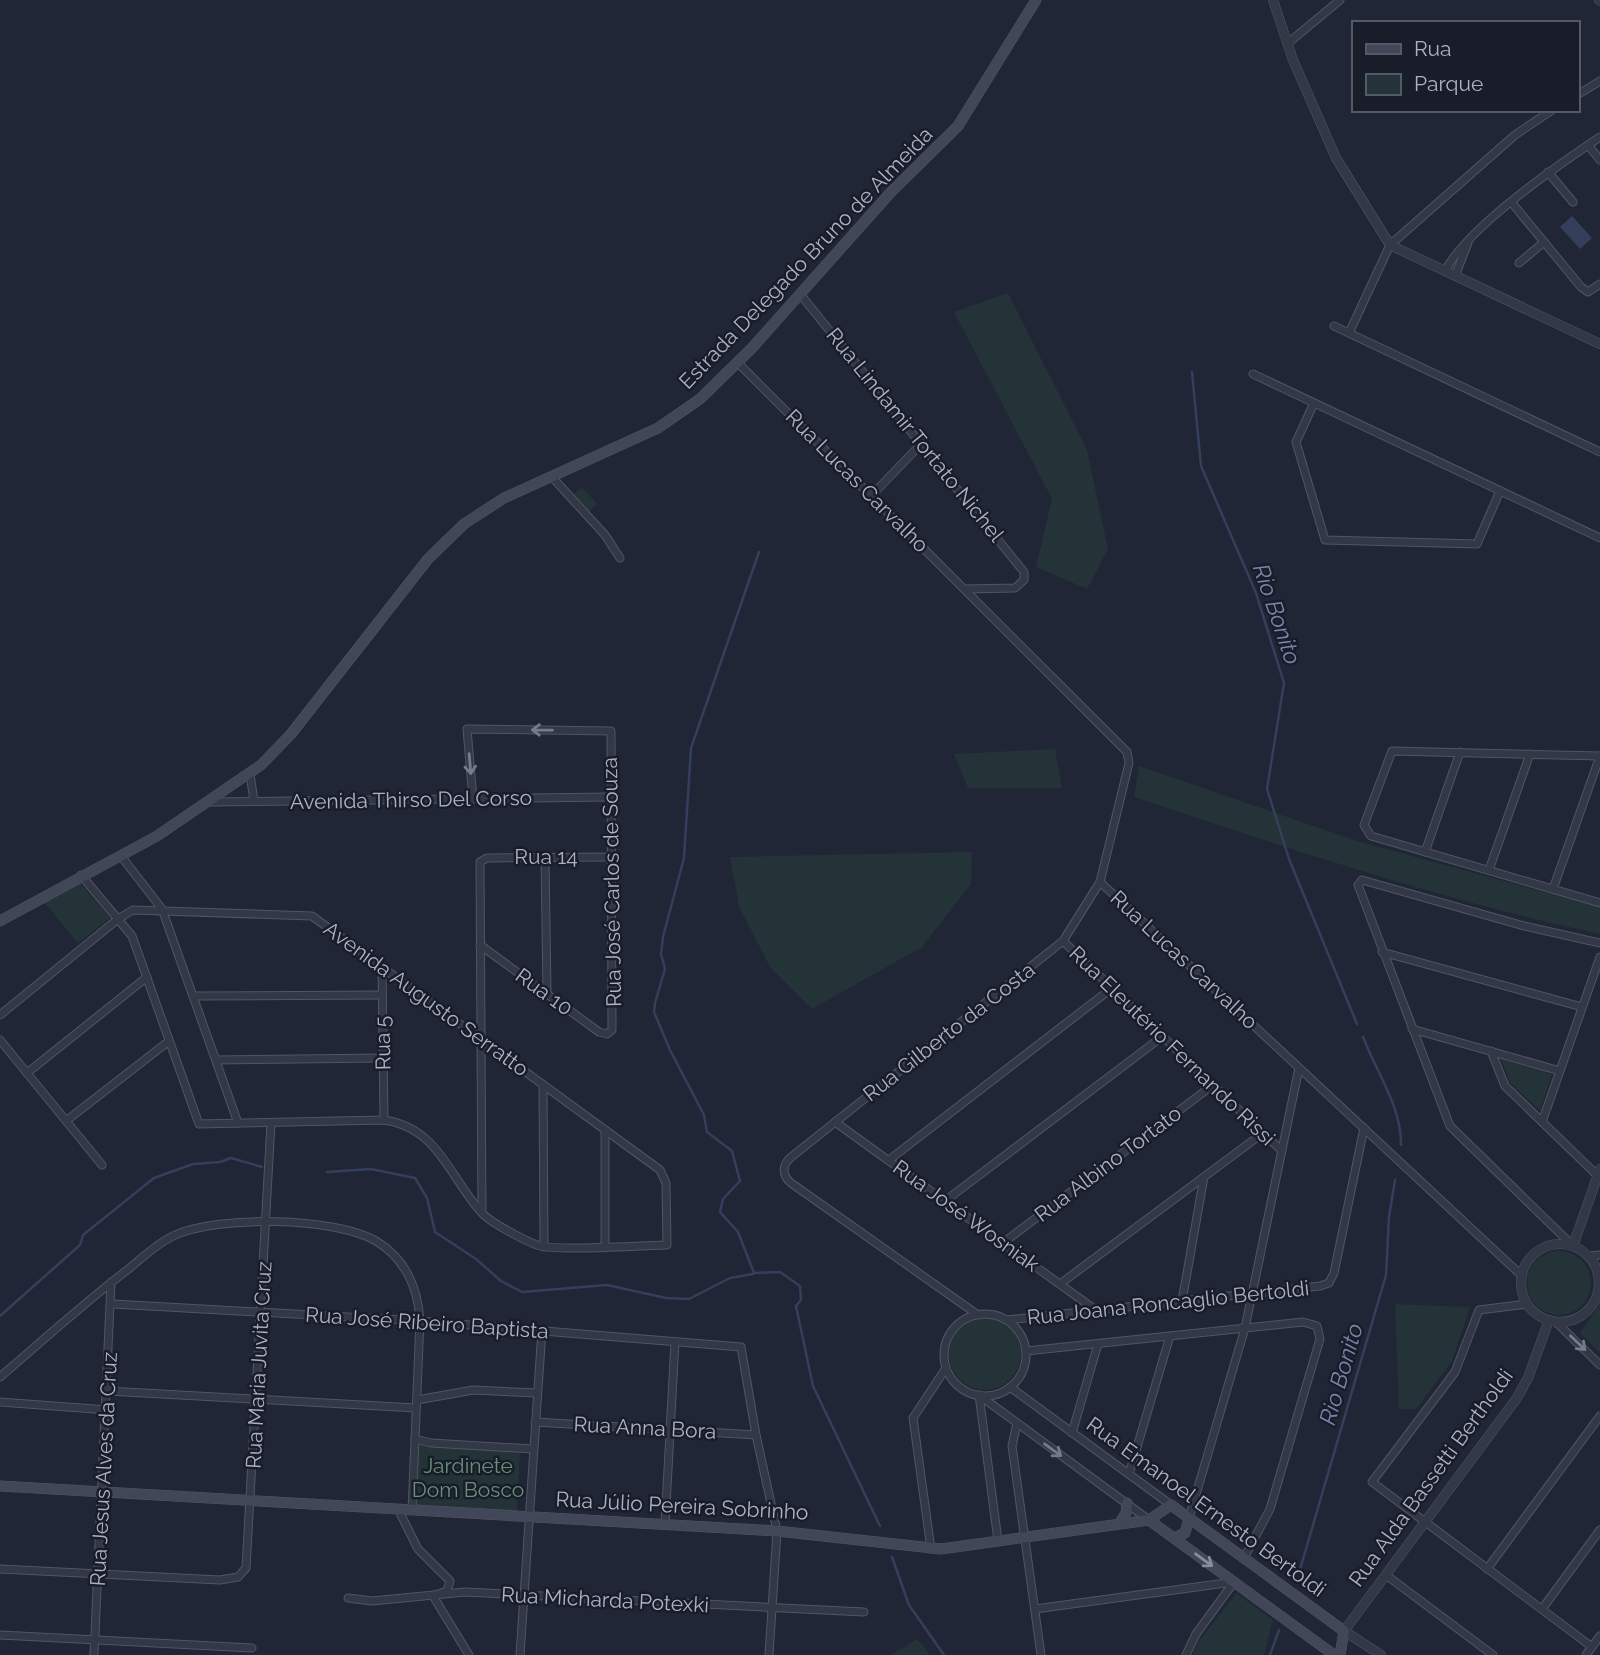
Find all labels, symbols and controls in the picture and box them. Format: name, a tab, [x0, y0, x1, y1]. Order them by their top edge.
legend	[1352, 21, 1579, 112]
text: Rua	[1414, 36, 1451, 61]
text: Parque	[1414, 71, 1483, 96]
street label: Estrada Delegado Bruno de Almeida	[674, 122, 938, 394]
street label: Rua Lindamir Tortato Nichel	[821, 323, 1010, 547]
street label: Rua Lucas Carvalho	[781, 404, 934, 557]
water label: Rio Bonito	[1248, 560, 1307, 667]
one-way arrow	[531, 723, 554, 737]
one-way arrow	[464, 752, 477, 775]
street label: Rua José Carlos de Souza	[597, 757, 626, 1007]
street label: Avenida Thirso Del Corso	[290, 785, 532, 814]
street label: Rua 14	[514, 844, 578, 869]
street label: Rua Lucas Carvalho	[1106, 885, 1263, 1034]
street label: Avenida Augusto Serratto	[319, 916, 534, 1081]
street label: Rua Eleutério Fernando Rissi	[1064, 941, 1280, 1151]
street label: Rua Gilberto da Costa	[858, 957, 1039, 1106]
street label: Rua 10	[511, 962, 578, 1021]
street label: Rua 5	[370, 1016, 395, 1070]
street label: Rua Albino Tortato	[1029, 1100, 1186, 1227]
street label: Rua José Wosniak	[888, 1154, 1044, 1277]
street label: Rua Maria Juvita Cruz	[241, 1261, 276, 1469]
street label: Rua Joana Roncaglio Bertoldi	[1026, 1275, 1310, 1330]
street label: Rua José Ribeiro Baptista	[305, 1302, 550, 1343]
water label: Rio Bonito	[1313, 1320, 1368, 1428]
one-way arrow	[1569, 1335, 1586, 1352]
street label: Rua Jesus Alves da Cruz	[85, 1351, 122, 1587]
street label: Rua Alda Bassetti Bertholdi	[1343, 1364, 1518, 1591]
street label: Rua Anna Bora	[573, 1411, 717, 1444]
street label: Rua Emanoel Ernesto Bertoldi	[1082, 1411, 1331, 1602]
one-way arrow	[1044, 1442, 1063, 1457]
park label: Jardinete Dom Bosco	[412, 1453, 524, 1502]
street label: Rua Júlio Pereira Sobrinho	[555, 1486, 809, 1525]
one-way arrow	[1194, 1553, 1213, 1567]
street label: Rua Micharda Potexki	[500, 1582, 710, 1617]

